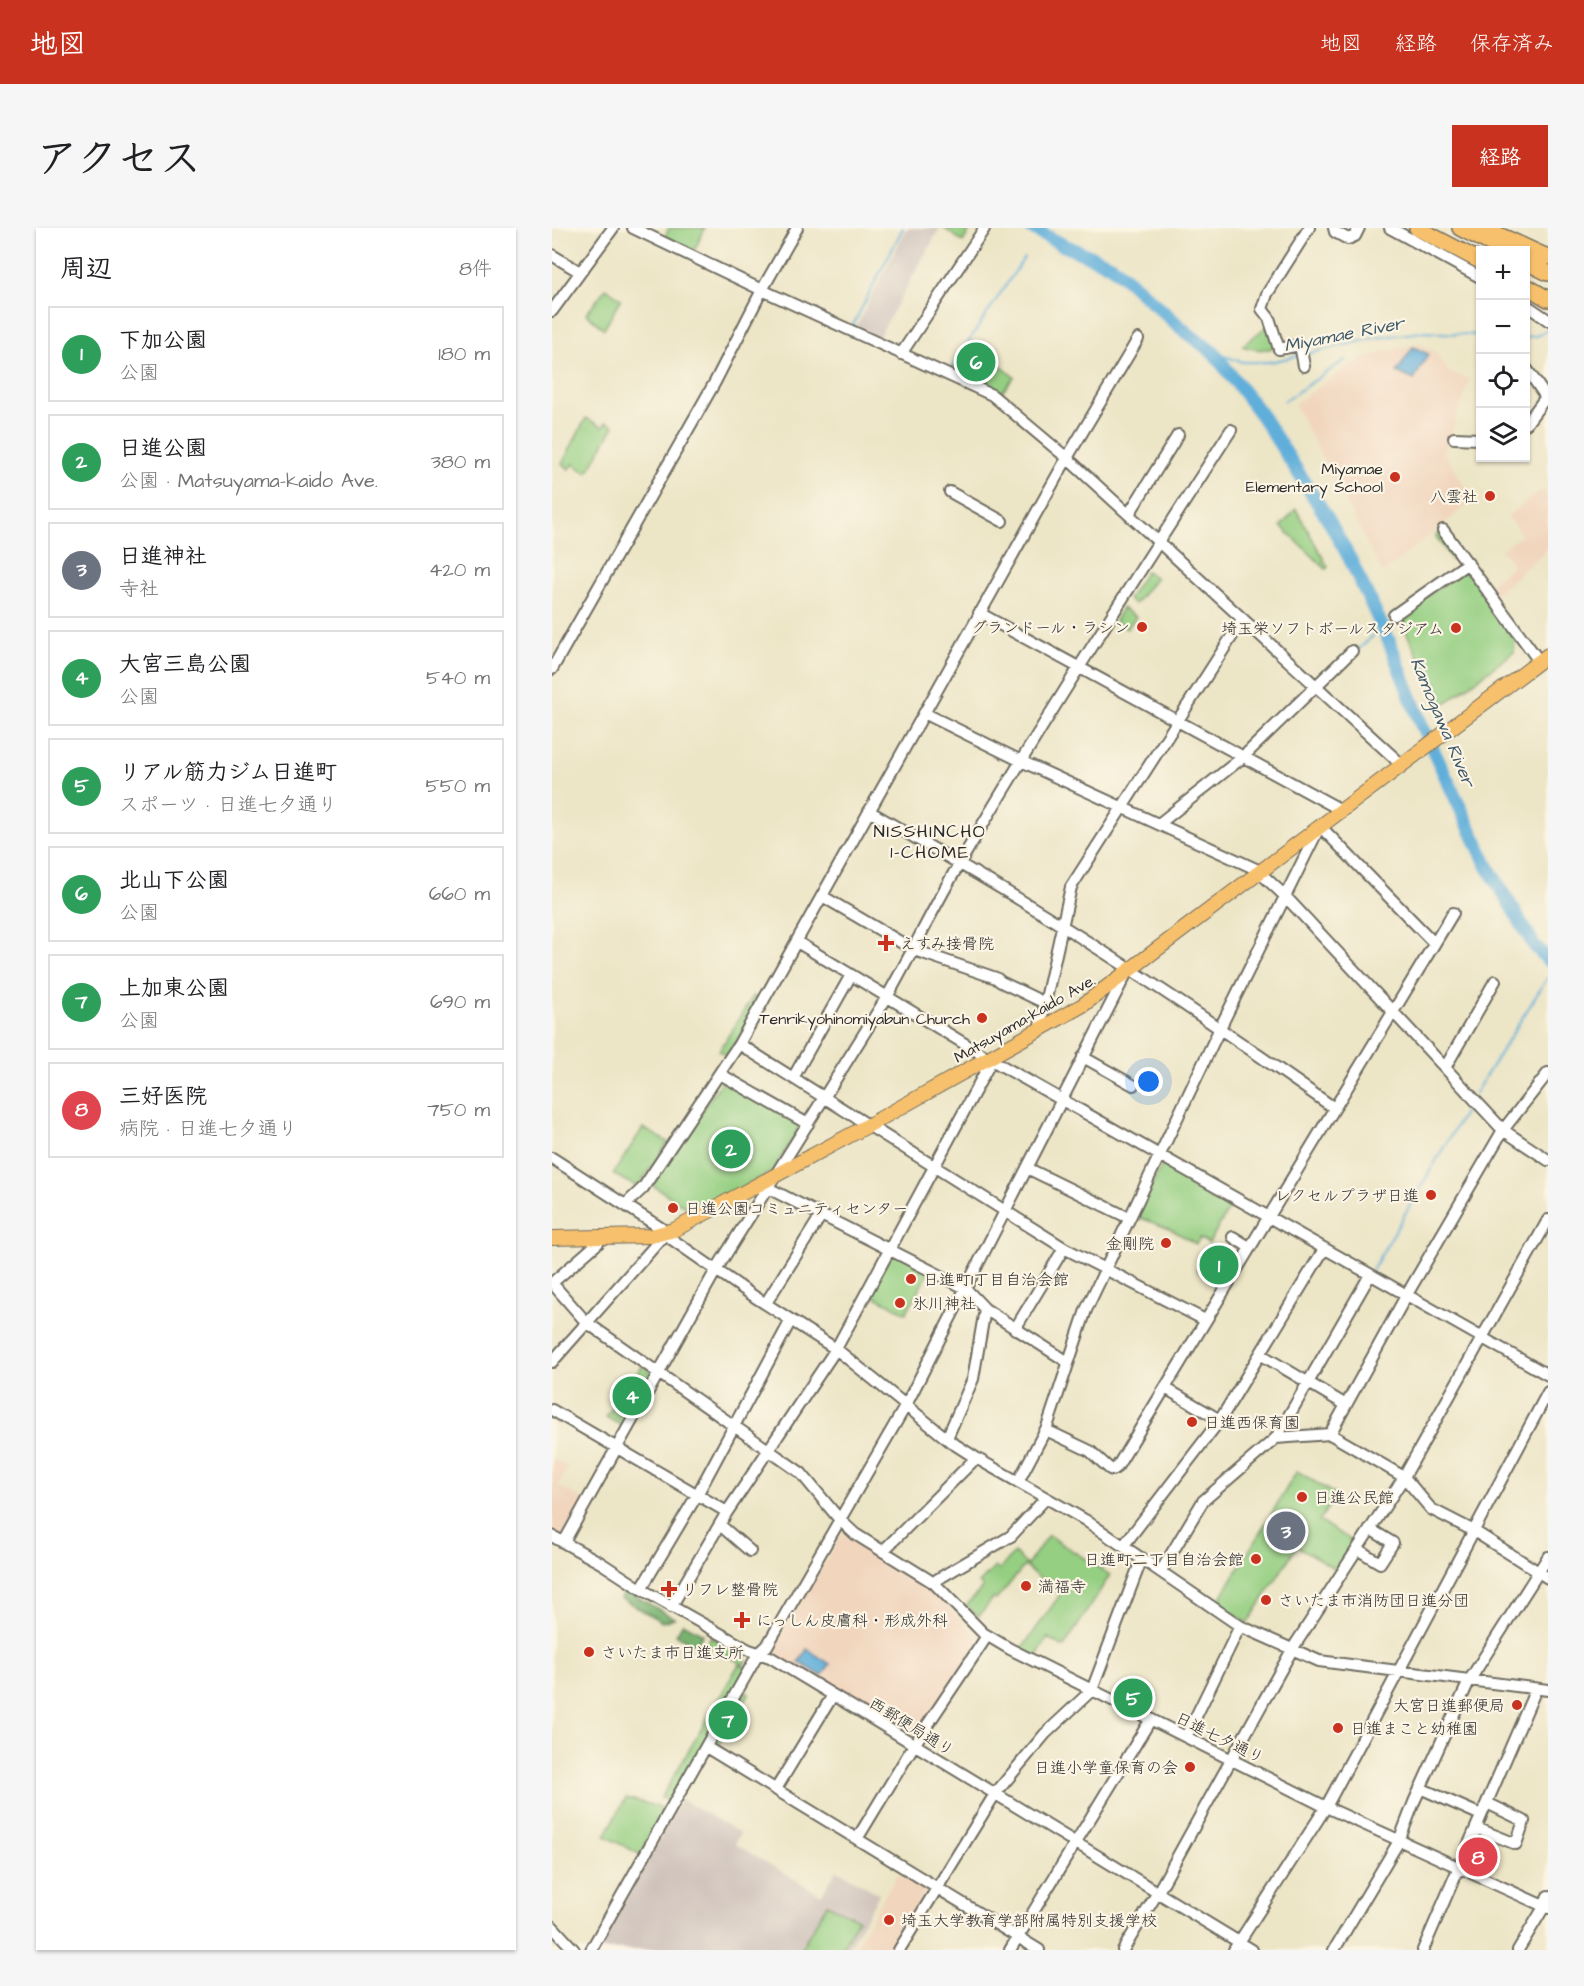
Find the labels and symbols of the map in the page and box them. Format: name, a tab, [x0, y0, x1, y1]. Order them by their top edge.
water label: Miyamae River	[1282, 310, 1408, 359]
pin: 6	[956, 340, 996, 384]
place label: Miyamae Elementary School	[1246, 458, 1383, 499]
marker: Miyamae Elementary School	[1388, 470, 1402, 484]
place label: 八雲社	[1430, 486, 1478, 508]
marker: 八雲社	[1483, 489, 1497, 503]
place label: グランドール・ラシン	[971, 617, 1130, 639]
place label: 埼玉栄ソフトボールスタジアム	[1221, 618, 1444, 640]
marker: グランドール・ラシン	[1135, 620, 1149, 634]
marker: 埼玉栄ソフトボールスタジアム	[1449, 621, 1463, 635]
water label: Kamogawa River	[1403, 654, 1482, 793]
district label: NISSHINCHO 1-CHOME	[874, 819, 986, 865]
place label: えすみ接骨院	[900, 933, 994, 955]
marker: えすみ接骨院	[877, 934, 895, 952]
street label: Matsuyama-kaido Ave.	[950, 969, 1100, 1069]
place label: Tenrikyohinomiyabun Church	[760, 1008, 970, 1031]
marker: Tenrikyohinomiyabun Church	[975, 1011, 989, 1025]
your location	[1134, 1067, 1163, 1096]
pin: 2	[712, 1126, 750, 1172]
place label: レクセルプラザ日進	[1275, 1185, 1419, 1207]
marker: レクセルプラザ日進	[1424, 1188, 1438, 1202]
place label: 日進公園コミュニティセンター	[685, 1198, 908, 1220]
marker: 日進公園コミュニティセンター	[666, 1201, 680, 1215]
place label: 金剛院	[1106, 1233, 1154, 1255]
marker: 金剛院	[1159, 1236, 1173, 1250]
pin: 1	[1200, 1242, 1238, 1288]
place label: 日進町1丁目自治会館	[923, 1269, 1069, 1291]
marker: 日進町1丁目自治会館	[904, 1272, 918, 1286]
place label: 氷川神社	[912, 1293, 976, 1315]
marker: 氷川神社	[893, 1296, 907, 1310]
pin: 4	[612, 1374, 652, 1418]
place label: 日進西保育園	[1204, 1412, 1300, 1434]
marker: 日進西保育園	[1185, 1415, 1199, 1429]
place label: 日進公民館	[1314, 1487, 1394, 1509]
marker: 日進公民館	[1295, 1490, 1309, 1504]
pin: 3	[1266, 1508, 1306, 1554]
place label: 日進町二丁目自治会館	[1084, 1549, 1244, 1571]
marker: 日進町二丁目自治会館	[1249, 1552, 1263, 1566]
place label: 満福寺	[1038, 1576, 1086, 1598]
place label: リフレ整骨院	[682, 1579, 778, 1601]
marker: 満福寺	[1019, 1579, 1033, 1593]
marker: リフレ整骨院	[660, 1580, 678, 1598]
place label: さいたま市消防団日進分団	[1278, 1590, 1469, 1612]
marker: さいたま市消防団日進分団	[1259, 1593, 1273, 1607]
place label: にっしん皮膚科・形成外科	[756, 1610, 948, 1632]
marker: にっしん皮膚科・形成外科	[733, 1611, 751, 1629]
place label: さいたま市日進支所	[601, 1642, 744, 1664]
marker: さいたま市日進支所	[582, 1645, 596, 1659]
pin: 5	[1114, 1676, 1152, 1720]
street label: 西郵便局通り	[865, 1692, 958, 1762]
place label: 大宮日進郵便局	[1393, 1695, 1505, 1717]
pin: 7	[708, 1698, 747, 1742]
marker: 大宮日進郵便局	[1510, 1698, 1524, 1712]
street label: 日進七夕通り	[1172, 1707, 1268, 1769]
place label: 日進まこと幼稚園	[1350, 1718, 1478, 1740]
marker: 日進まこと幼稚園	[1331, 1721, 1345, 1735]
place label: 日進小学童保育の会	[1034, 1757, 1178, 1779]
marker: 日進小学童保育の会	[1183, 1760, 1197, 1774]
pin: 8	[1458, 1834, 1498, 1880]
place label: 埼玉大学教育学部附属特別支援学校	[901, 1910, 1157, 1932]
marker: 埼玉大学教育学部附属特別支援学校	[882, 1913, 896, 1927]

